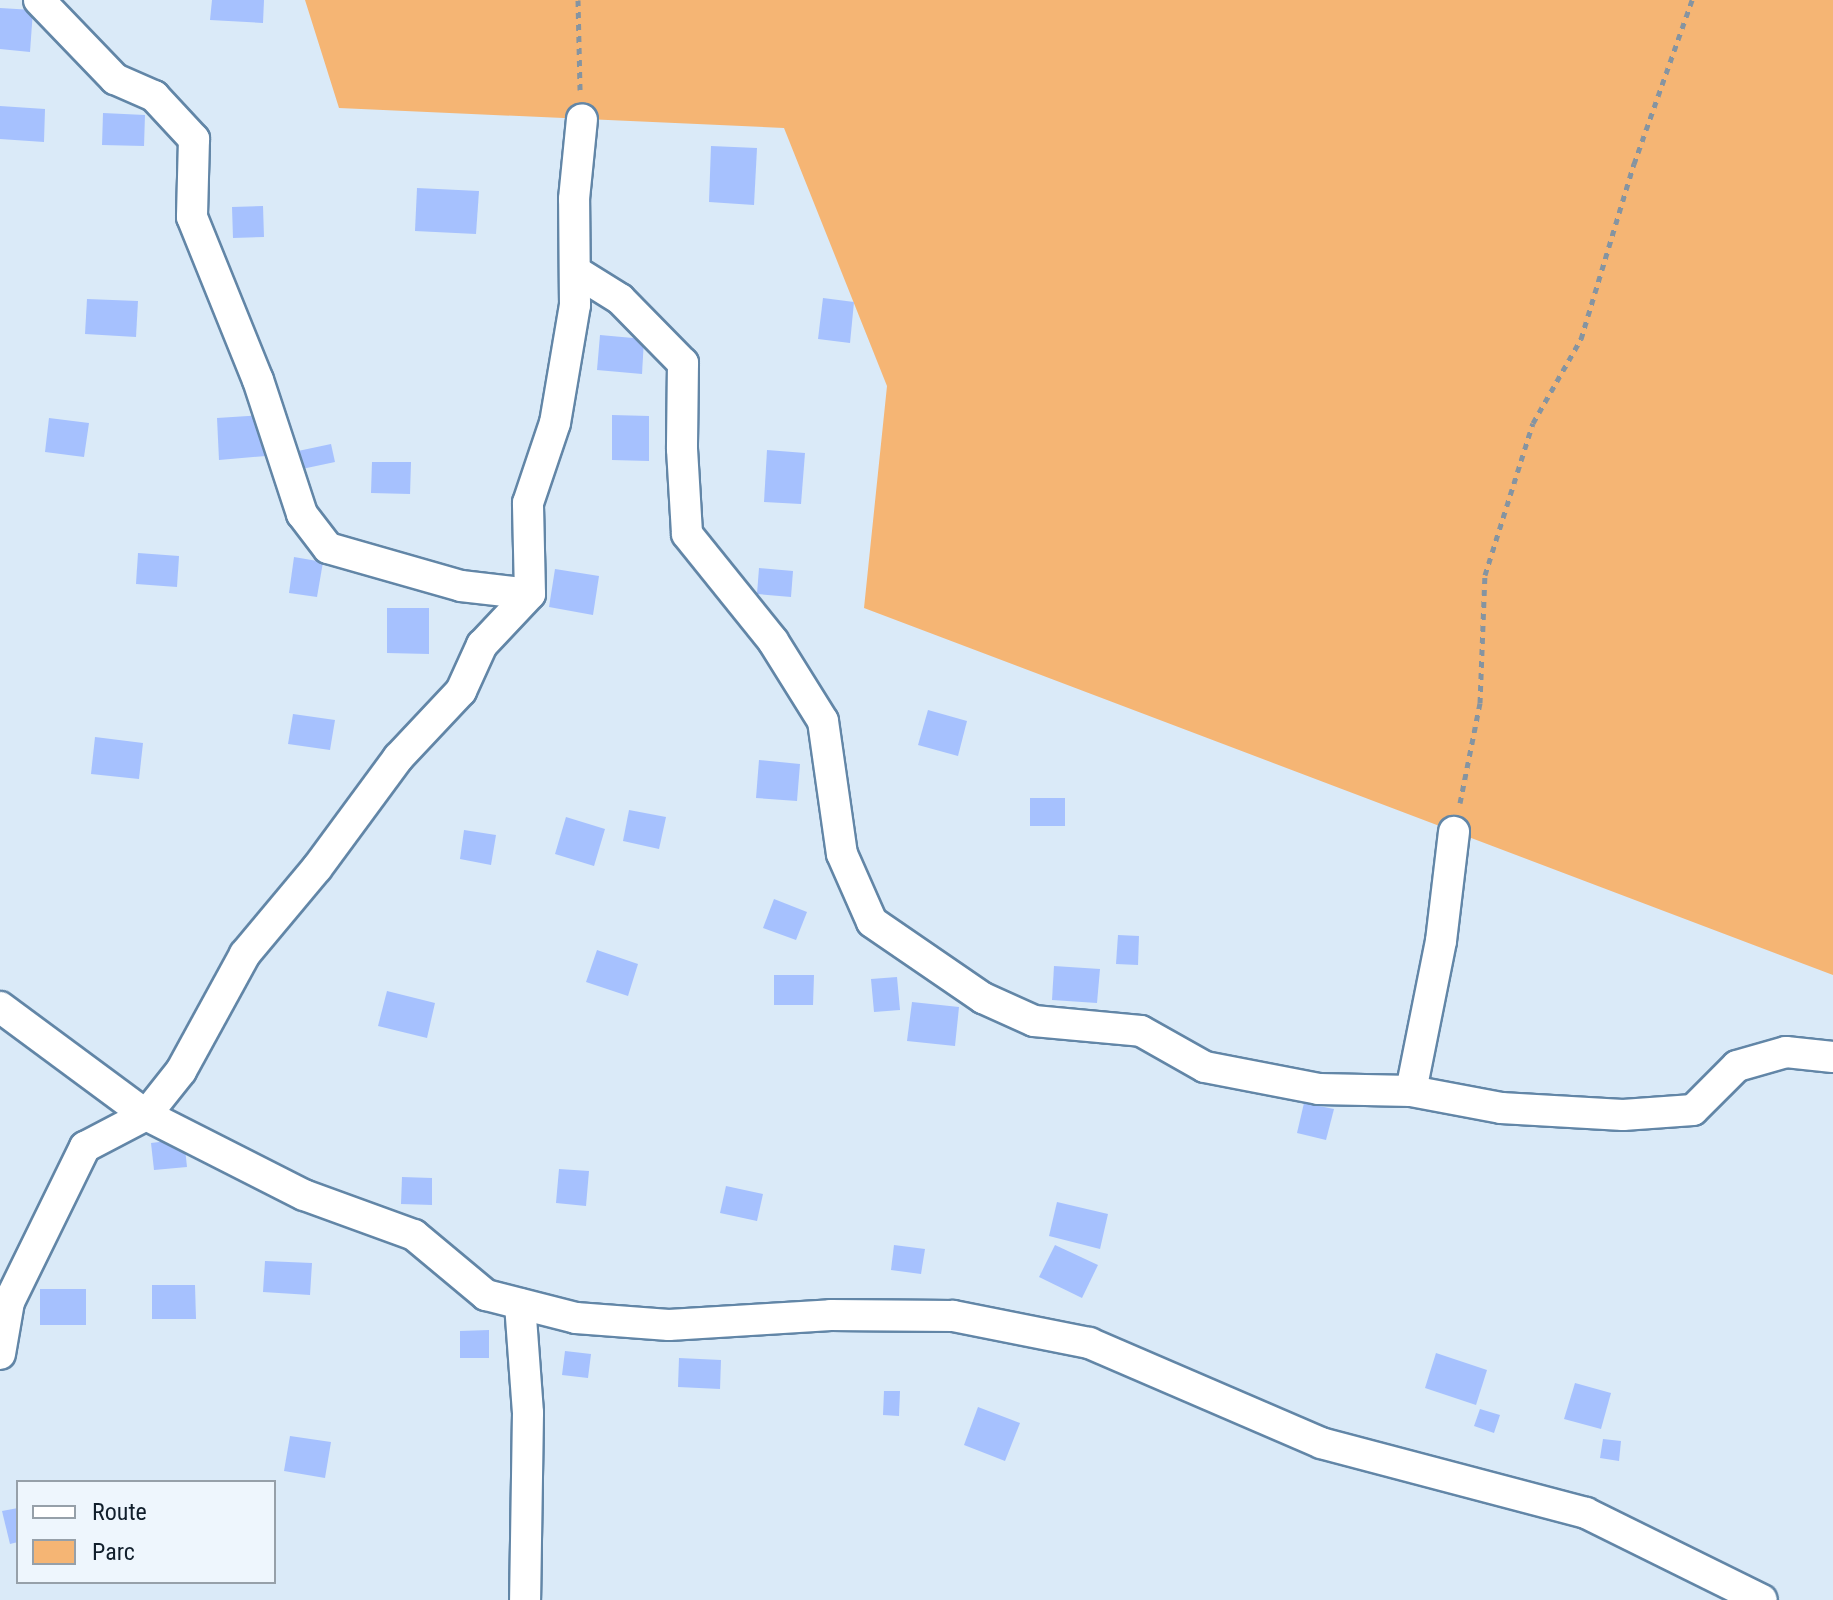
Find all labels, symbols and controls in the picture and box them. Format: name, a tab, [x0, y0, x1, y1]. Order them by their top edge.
legend	[16, 1480, 276, 1584]
text: Route	[92, 1498, 147, 1526]
text: Parc	[92, 1538, 135, 1566]

